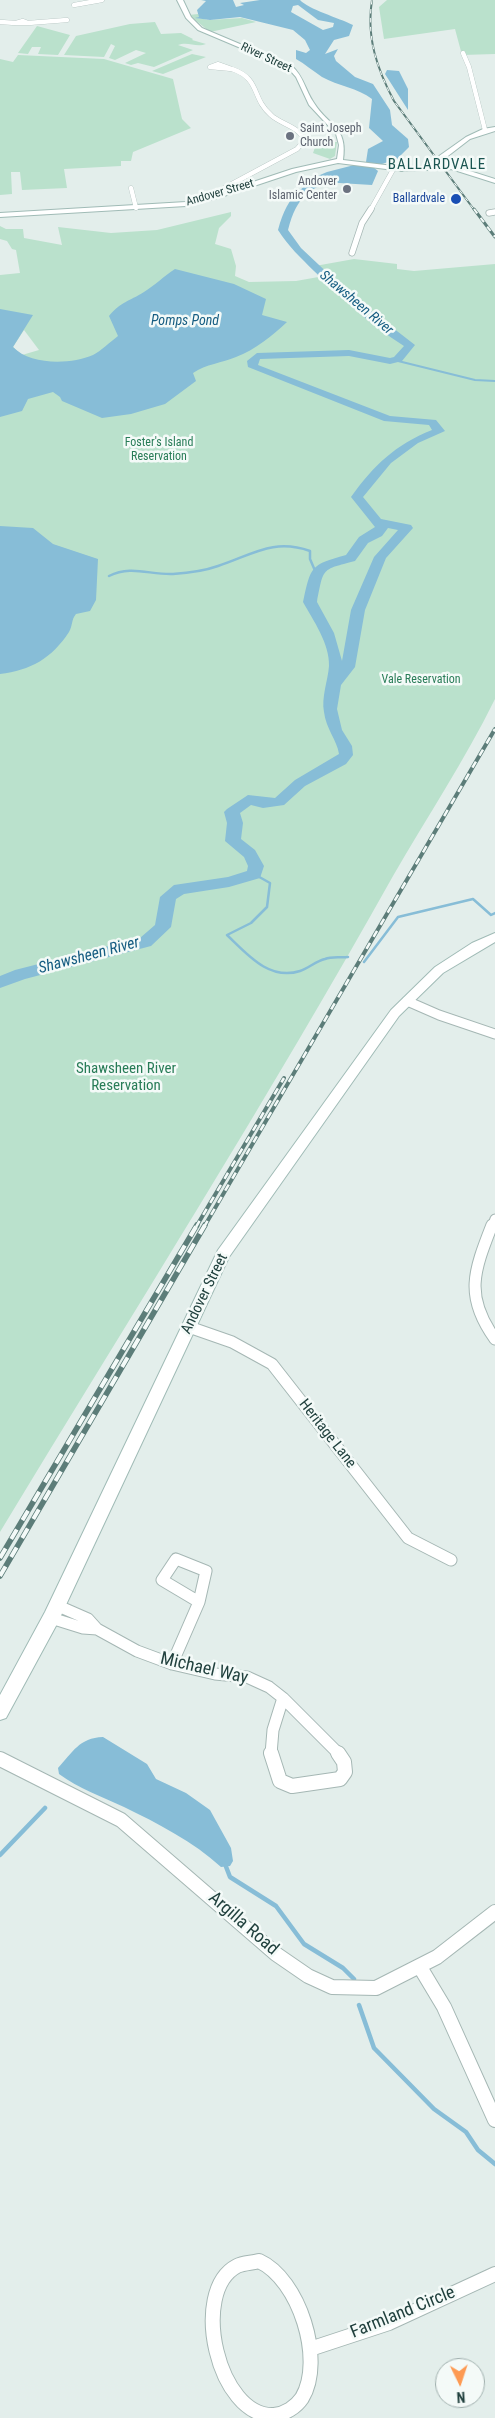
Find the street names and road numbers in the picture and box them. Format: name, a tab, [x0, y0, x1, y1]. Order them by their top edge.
street label: River Street	[238, 40, 294, 76]
street label: Andover Street	[184, 176, 256, 210]
street label: Andover Street	[178, 1251, 232, 1337]
street label: Heritage Lane	[295, 1396, 359, 1472]
street label: Michael Way	[158, 1648, 250, 1690]
street label: Argilla Road	[204, 1888, 282, 1960]
street label: Farmland Circle	[347, 2282, 459, 2344]

